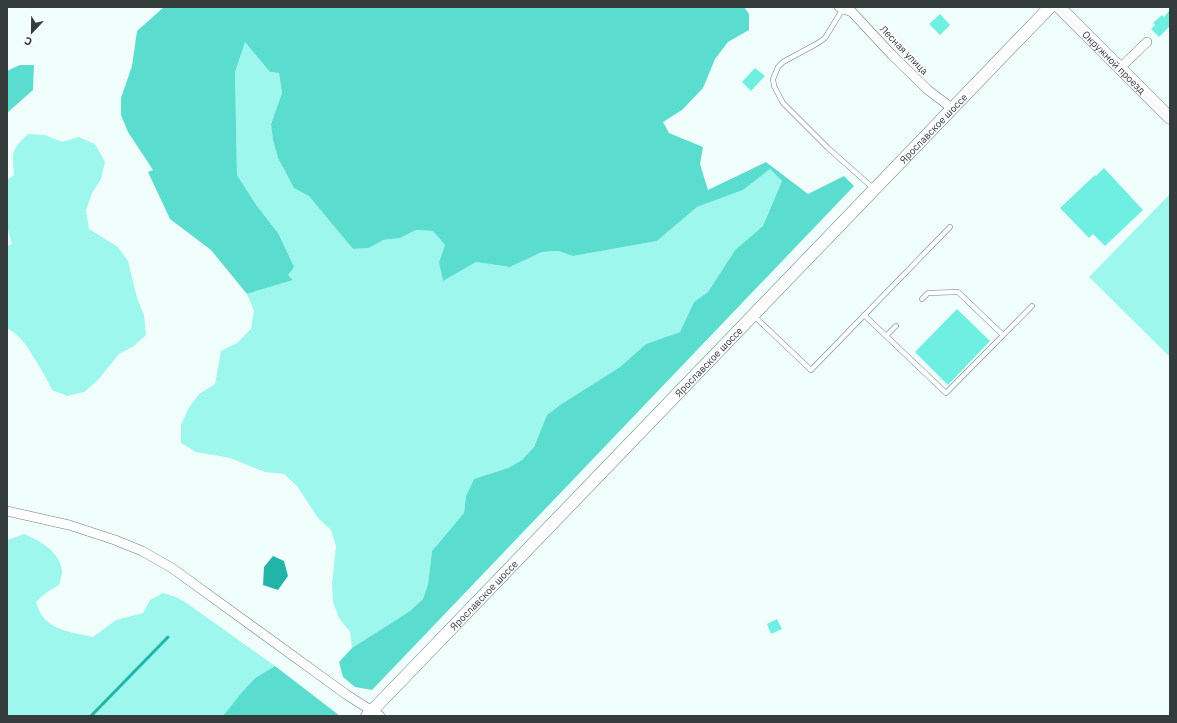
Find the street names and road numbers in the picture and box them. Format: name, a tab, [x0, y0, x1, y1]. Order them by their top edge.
street label: Лесная улица	[877, 22, 931, 78]
street label: Окружной проезд	[1080, 28, 1149, 97]
street label: Ярославское шоссе	[896, 90, 970, 166]
street label: Ярославское шоссе	[672, 324, 745, 399]
street label: Ярославское шоссе	[447, 557, 521, 633]

